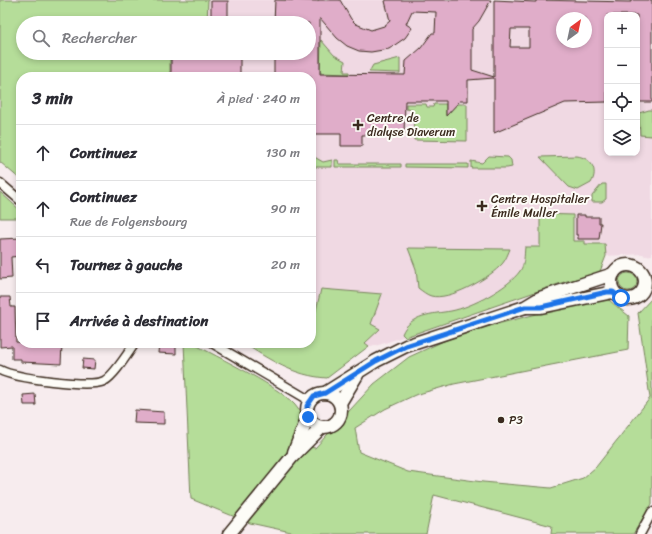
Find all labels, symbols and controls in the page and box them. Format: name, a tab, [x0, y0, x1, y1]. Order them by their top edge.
north arrow	[556, 12, 592, 48]
map controls	[604, 12, 640, 156]
button: +	[604, 12, 640, 48]
search box	[16, 16, 316, 60]
text: Rechercher	[62, 25, 137, 51]
icon: search	[30, 27, 52, 49]
button: −	[604, 48, 640, 84]
text: 3 min	[32, 83, 73, 113]
button: locate	[604, 84, 640, 120]
text: À pied · 240 m	[217, 87, 300, 110]
place label: Centre de dialyse Diaverum	[367, 107, 455, 143]
marker: Centre de dialyse Diaverum	[352, 119, 364, 131]
button: layers	[604, 120, 640, 156]
text: Continuez	[70, 140, 137, 166]
text: 130 m	[266, 141, 300, 164]
icon: ahead	[32, 142, 54, 164]
text: Continuez	[70, 184, 137, 210]
place label: Centre Hospitalier Émile Muller	[491, 188, 590, 224]
text: 90 m	[270, 197, 300, 220]
icon: ahead	[32, 198, 54, 220]
marker: Centre Hospitalier Émile Muller	[476, 200, 488, 212]
text: Rue de Folgensbourg	[70, 210, 187, 233]
text: Tournez à gauche	[70, 252, 182, 278]
text: 20 m	[271, 253, 300, 276]
icon: left	[32, 254, 54, 276]
route start	[612, 289, 630, 307]
text: Arrivée à destination	[70, 308, 208, 334]
icon: arrive	[32, 310, 54, 332]
route end	[299, 408, 317, 426]
place label: P3	[509, 409, 523, 431]
marker: P3	[496, 415, 506, 425]

